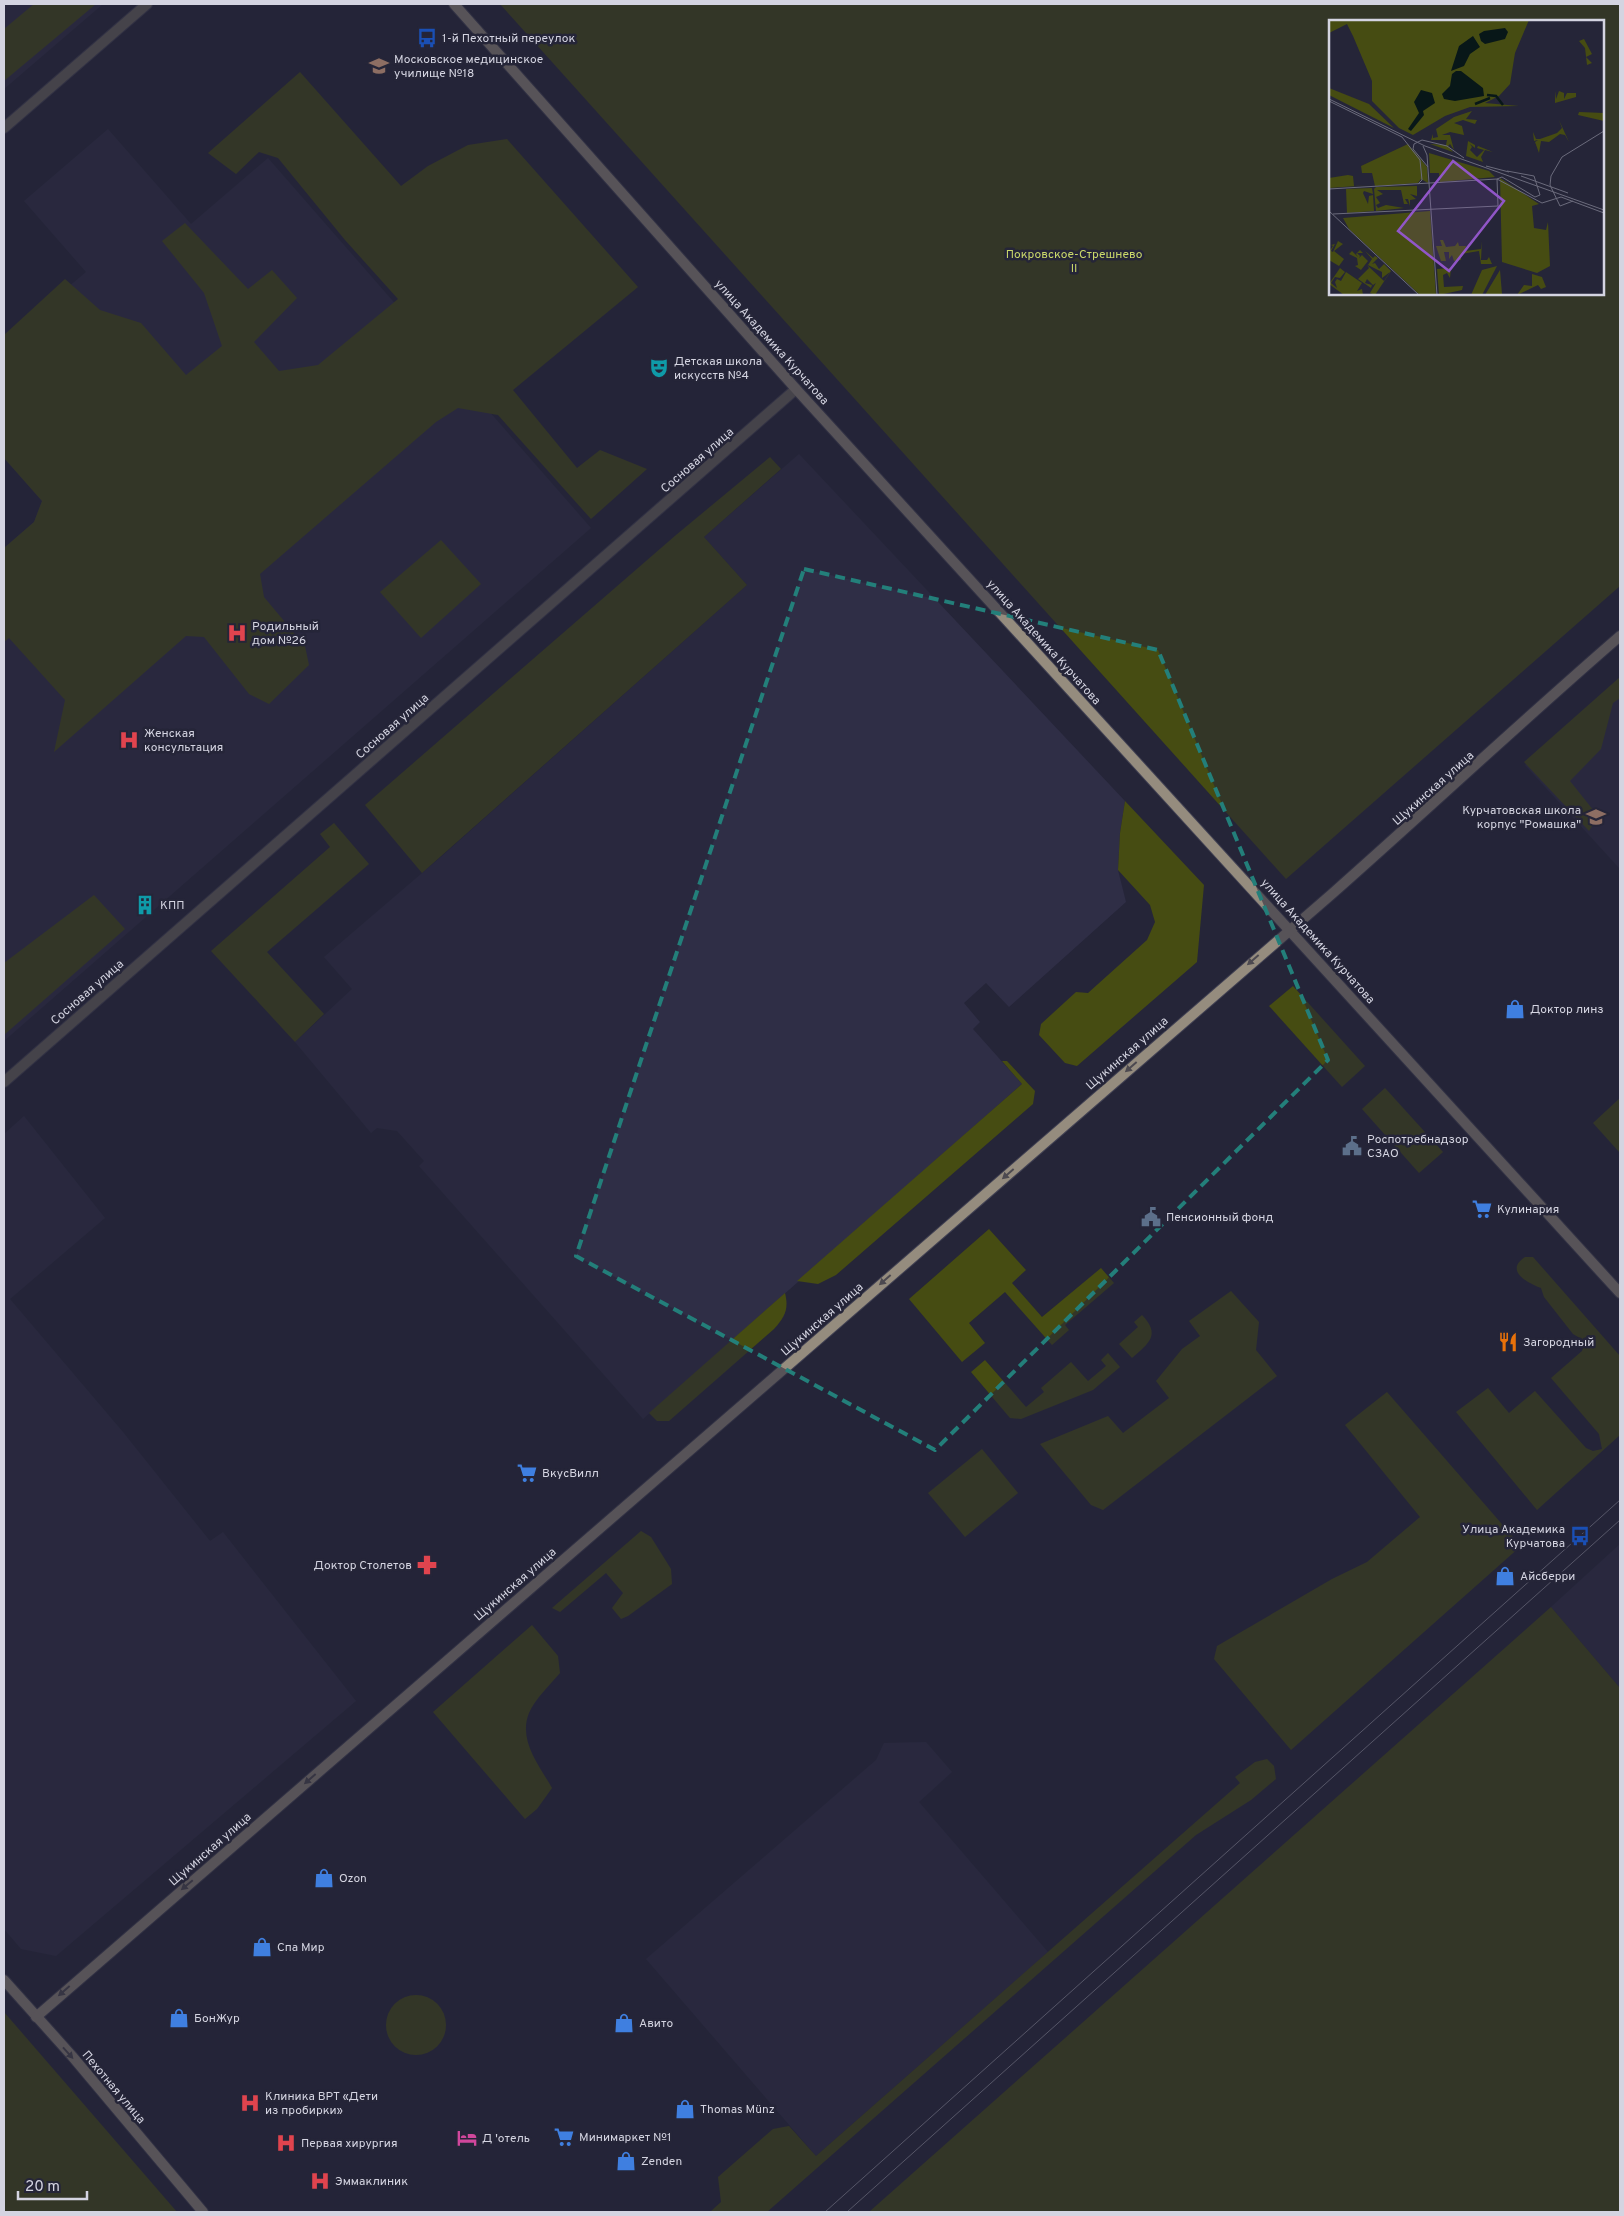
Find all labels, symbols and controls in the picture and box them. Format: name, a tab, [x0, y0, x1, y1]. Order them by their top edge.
inset map	[1329, 20, 1604, 295]
bus stop icon: 1-й Пехотный переулок	[416, 27, 438, 49]
place label: 1-й Пехотный переулок	[442, 31, 575, 47]
place label: Московское медицинское училище №18	[394, 52, 543, 82]
school or university icon: Московское медицинское училище №18	[368, 55, 390, 77]
park label: Покровское-Стрешнево II	[1006, 247, 1143, 277]
street label: улица Академика Курчатова	[711, 277, 832, 409]
place label: Детская школа искусств №4	[674, 354, 762, 384]
theatre icon: Детская школа искусств №4	[648, 357, 670, 379]
street label: Сосновая улица	[658, 425, 738, 497]
street label: улица Академика Курчатова	[983, 577, 1104, 709]
place label: Родильный дом №26	[252, 619, 319, 649]
hospital icon: Родильный дом №26	[226, 622, 248, 644]
street label: Сосновая улица	[353, 691, 433, 763]
place label: Женская консультация	[144, 726, 223, 756]
hospital icon: Женская консультация	[118, 729, 140, 751]
street label: Щукинская улица	[1390, 748, 1478, 829]
place label: Курчатовская школа корпус "Ромашка"	[1462, 803, 1581, 833]
school or university icon: Курчатовская школа корпус "Ромашка"	[1585, 806, 1607, 828]
street label: улица Академика Курчатова	[1257, 876, 1378, 1008]
building icon: КПП	[134, 894, 156, 916]
place label: КПП	[160, 898, 184, 914]
one-way arrow	[1247, 955, 1260, 966]
street label: Сосновая улица	[48, 957, 128, 1029]
shop icon: Доктор линз	[1504, 998, 1526, 1020]
place label: Доктор линз	[1530, 1002, 1604, 1018]
street label: Щукинская улица	[1083, 1014, 1172, 1094]
one-way arrow	[1125, 1061, 1137, 1073]
place label: Роспотребнадзор СЗАО	[1367, 1132, 1469, 1162]
public building icon: Роспотребнадзор СЗАО	[1341, 1135, 1363, 1157]
one-way arrow	[1001, 1168, 1014, 1179]
supermarket icon: Кулинария	[1471, 1198, 1493, 1220]
place label: Кулинария	[1497, 1202, 1559, 1218]
public building icon: Пенсионный фонд	[1140, 1206, 1162, 1228]
place label: Пенсионный фонд	[1166, 1210, 1273, 1226]
one-way arrow	[880, 1274, 892, 1286]
street label: Щукинская улица	[778, 1280, 867, 1360]
restaurant icon: Загородный	[1497, 1331, 1519, 1353]
place label: Загородный	[1523, 1335, 1594, 1351]
supermarket icon: ВкусВилл	[516, 1462, 538, 1484]
place label: ВкусВилл	[542, 1466, 599, 1482]
place label: Улица Академика Курчатова	[1462, 1522, 1565, 1552]
bus stop icon: Улица Академика Курчатова	[1569, 1525, 1591, 1547]
street label: Щукинская улица	[471, 1545, 560, 1625]
pharmacy icon: Доктор Столетов	[416, 1554, 438, 1576]
place label: Доктор Столетов	[314, 1558, 412, 1574]
shop icon: Айсберри	[1494, 1565, 1516, 1587]
place label: Айсберри	[1520, 1569, 1575, 1585]
one-way arrow	[305, 1773, 317, 1785]
street label: Щукинская улица	[166, 1810, 255, 1890]
shop icon: Ozon	[313, 1867, 335, 1889]
place label: Ozon	[339, 1871, 367, 1887]
one-way arrow	[182, 1879, 194, 1891]
shop icon: Спа Мир	[251, 1936, 273, 1958]
place label: Спа Мир	[277, 1940, 325, 1956]
one-way arrow	[59, 1985, 71, 1997]
shop icon: БонЖур	[168, 2007, 190, 2029]
place label: БонЖур	[194, 2011, 240, 2027]
shop icon: Авито	[613, 2012, 635, 2034]
place label: Авито	[639, 2016, 673, 2032]
one-way arrow	[63, 2046, 74, 2059]
street label: Пехотная улица	[78, 2048, 148, 2127]
place label: Клиника ВРТ «Дети из пробирки»	[265, 2089, 378, 2119]
hospital icon: Клиника ВРТ «Дети из пробирки»	[239, 2092, 261, 2114]
shop icon: Thomas Münz	[674, 2098, 696, 2120]
place label: Thomas Münz	[700, 2102, 775, 2118]
supermarket icon: Минимаркет №1	[553, 2126, 575, 2148]
hotel icon: Д 'отель	[456, 2127, 478, 2149]
place label: Минимаркет №1	[579, 2130, 671, 2146]
place label: Д 'отель	[482, 2131, 530, 2147]
hospital icon: Первая хирургия	[275, 2132, 297, 2154]
place label: Первая хирургия	[301, 2136, 398, 2152]
shop icon: Zenden	[615, 2150, 637, 2172]
place label: Zenden	[641, 2154, 682, 2170]
scale bar	[18, 2168, 86, 2200]
hospital icon: Эммаклиник	[309, 2170, 331, 2192]
place label: Эммаклиник	[335, 2174, 408, 2190]
text: 20 m	[25, 2178, 60, 2197]

